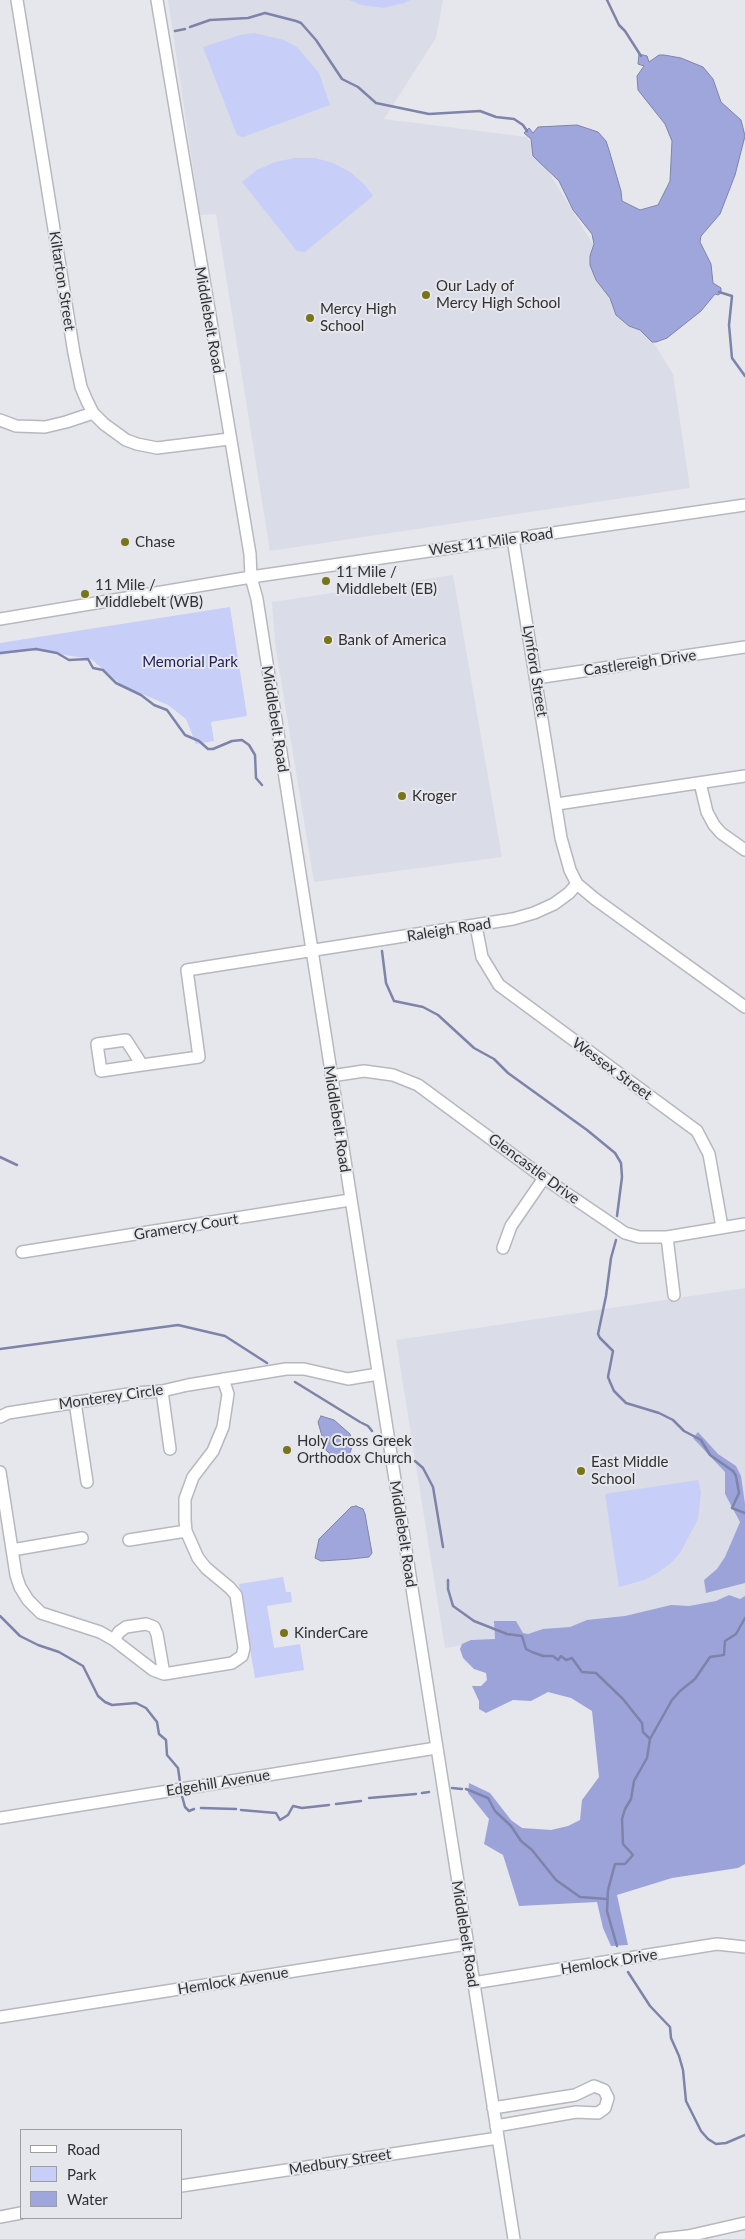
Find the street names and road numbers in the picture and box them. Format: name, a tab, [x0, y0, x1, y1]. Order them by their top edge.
street label: Kiltarton Street	[45, 230, 79, 332]
street label: Middlebelt Road	[191, 265, 227, 375]
street label: West 11 Mile Road	[428, 524, 554, 560]
street label: Lynford Street	[519, 624, 551, 718]
street label: Castlereigh Drive	[583, 646, 697, 680]
street label: Middlebelt Road	[258, 664, 292, 774]
street label: Raleigh Road	[406, 914, 492, 946]
street label: Wessex Street	[569, 1034, 655, 1104]
street label: Middlebelt Road	[320, 1064, 354, 1174]
street label: Glencastle Drive	[485, 1130, 583, 1208]
street label: Gramercy Court	[133, 1210, 239, 1244]
street label: Monterey Circle	[57, 1381, 165, 1413]
street label: Middlebelt Road	[386, 1479, 420, 1589]
street label: Edgehill Avenue	[165, 1766, 271, 1800]
street label: Middlebelt Road	[448, 1879, 482, 1989]
street label: Hemlock Drive	[559, 1945, 659, 1979]
street label: Hemlock Avenue	[176, 1963, 290, 1999]
street label: Medbury Street	[288, 2145, 392, 2179]

